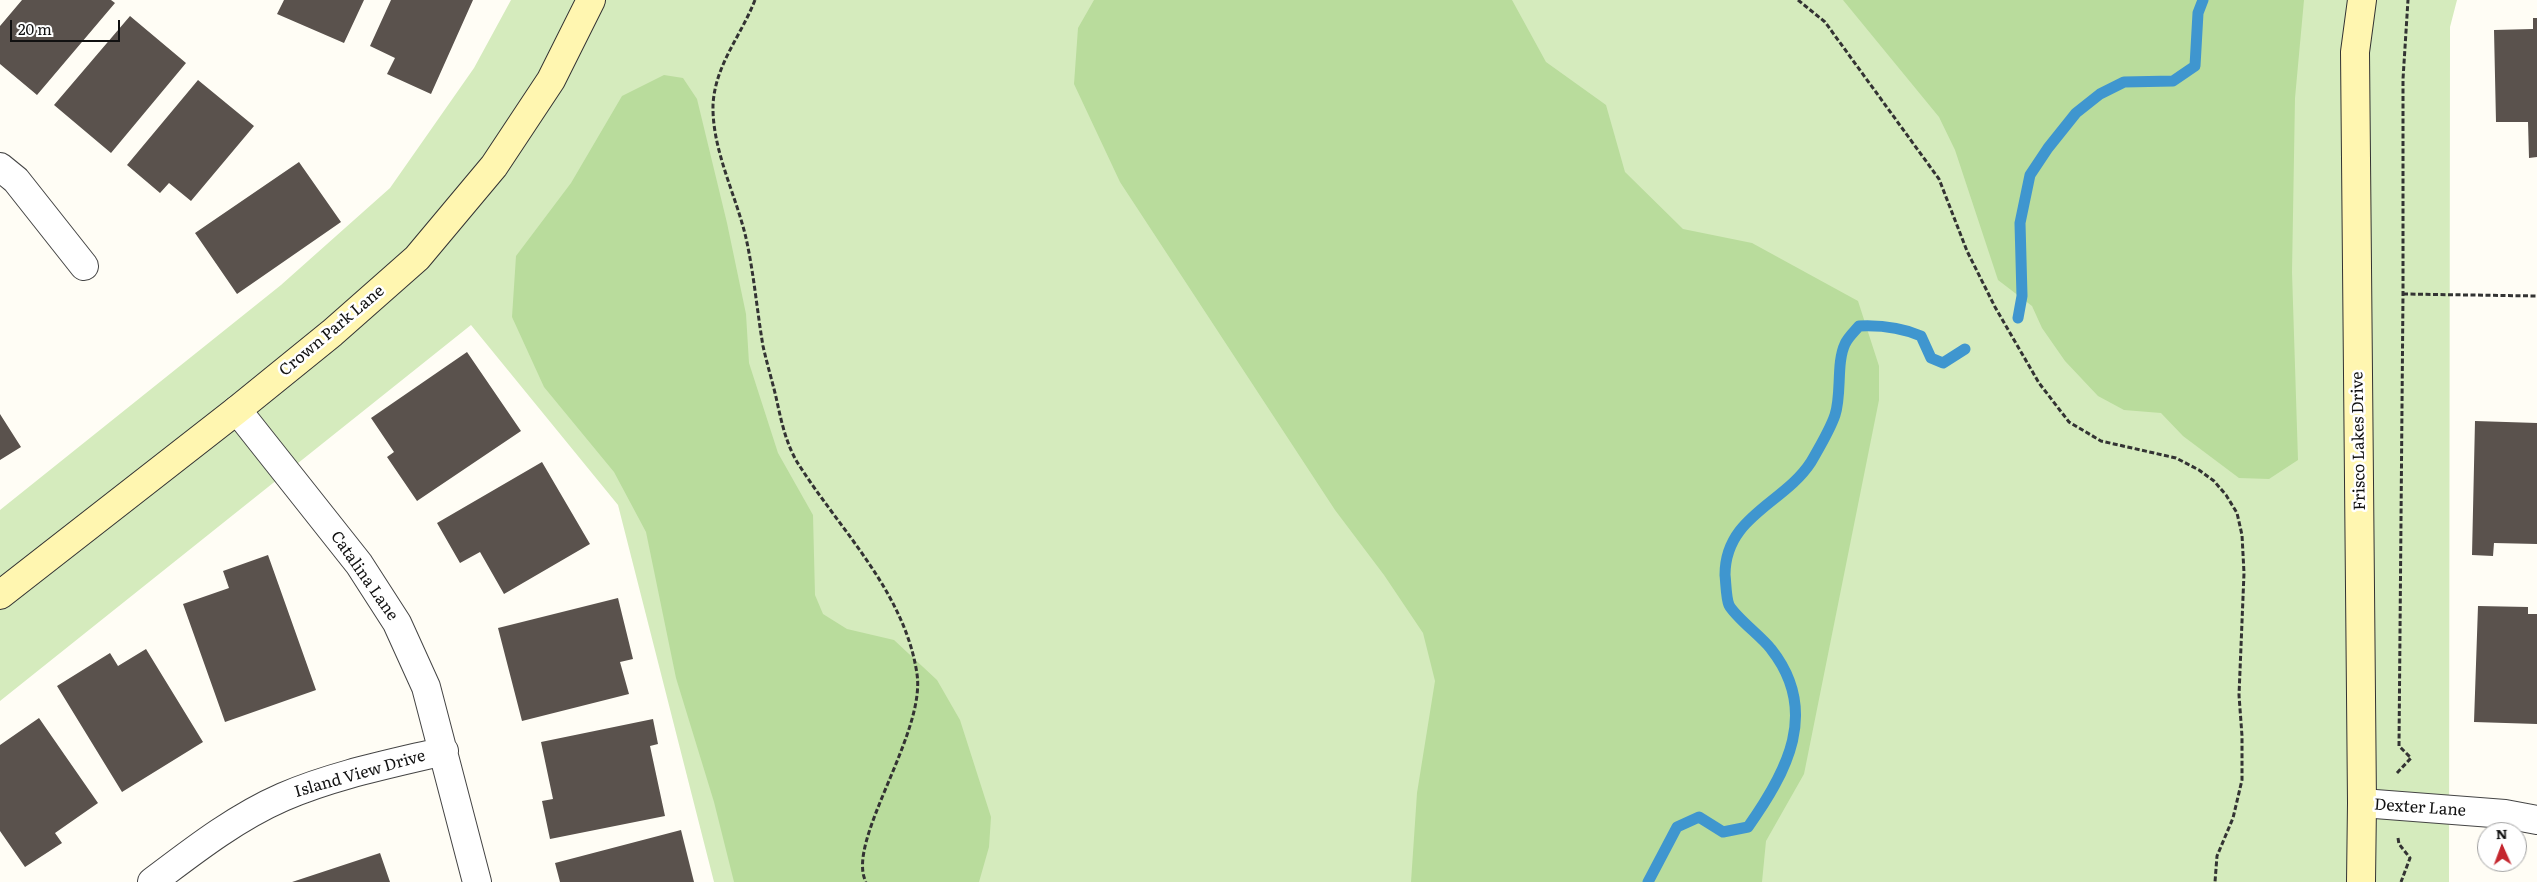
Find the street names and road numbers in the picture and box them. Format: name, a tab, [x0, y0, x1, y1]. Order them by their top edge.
street label: Crown Park Lane	[276, 282, 388, 380]
street label: Frisco Lakes Drive	[2348, 371, 2370, 511]
street label: Catalina Lane	[326, 528, 402, 624]
street label: Island View Drive	[292, 746, 428, 802]
street label: Dexter Lane	[2373, 795, 2467, 821]

